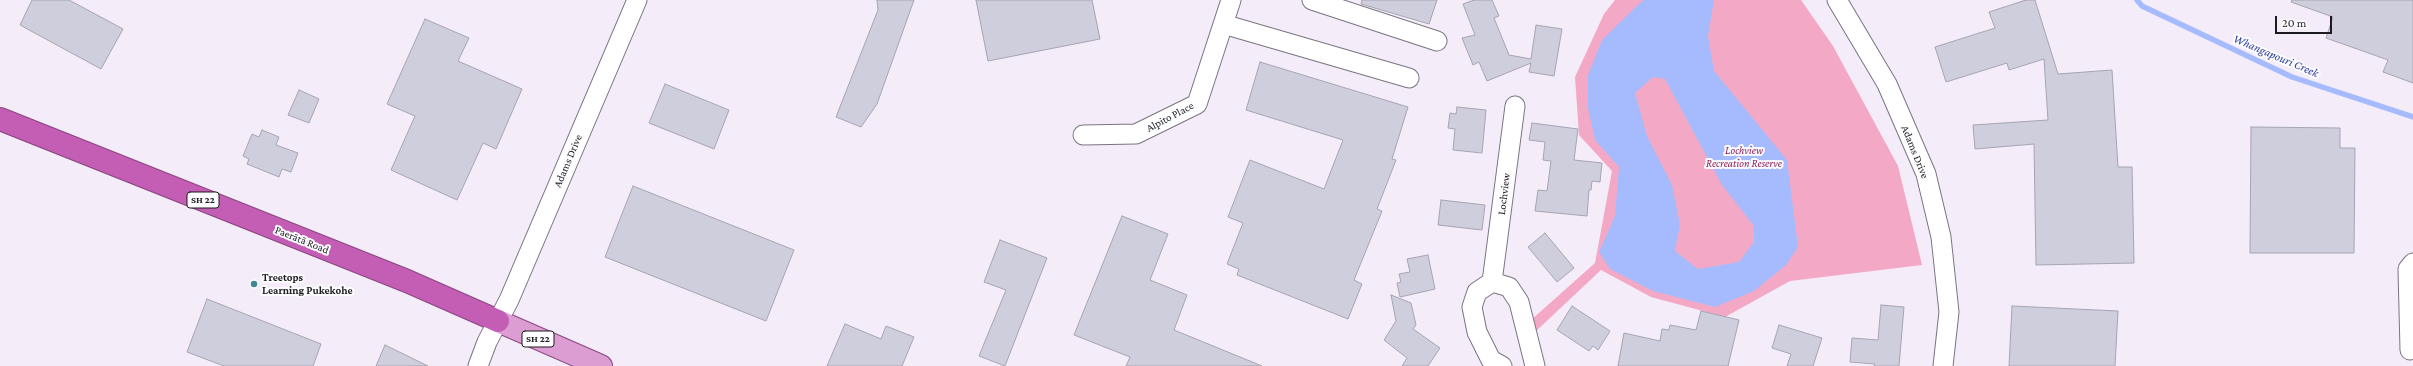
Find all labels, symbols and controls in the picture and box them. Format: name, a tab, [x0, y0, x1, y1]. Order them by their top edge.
scale bar	[2277, 8, 2334, 34]
text: 20 m	[2282, 16, 2306, 30]
water label: Whangapouri Creek	[2231, 32, 2321, 80]
street label: Alpito Place	[1144, 99, 1196, 135]
street label: Adams Drive	[1898, 123, 1932, 181]
street label: Adams Drive	[551, 133, 585, 189]
park label: Lochview Recreation Reserve	[1706, 144, 1782, 170]
street label: Lochview	[1495, 172, 1513, 216]
road number: SH 22	[187, 192, 219, 208]
street label: Paerātā Road	[273, 223, 331, 257]
place label: Treetops Learning Pukekohe	[262, 271, 353, 297]
marker: Treetops Learning Pukekohe	[249, 279, 259, 289]
road number: SH 22	[522, 331, 554, 347]

